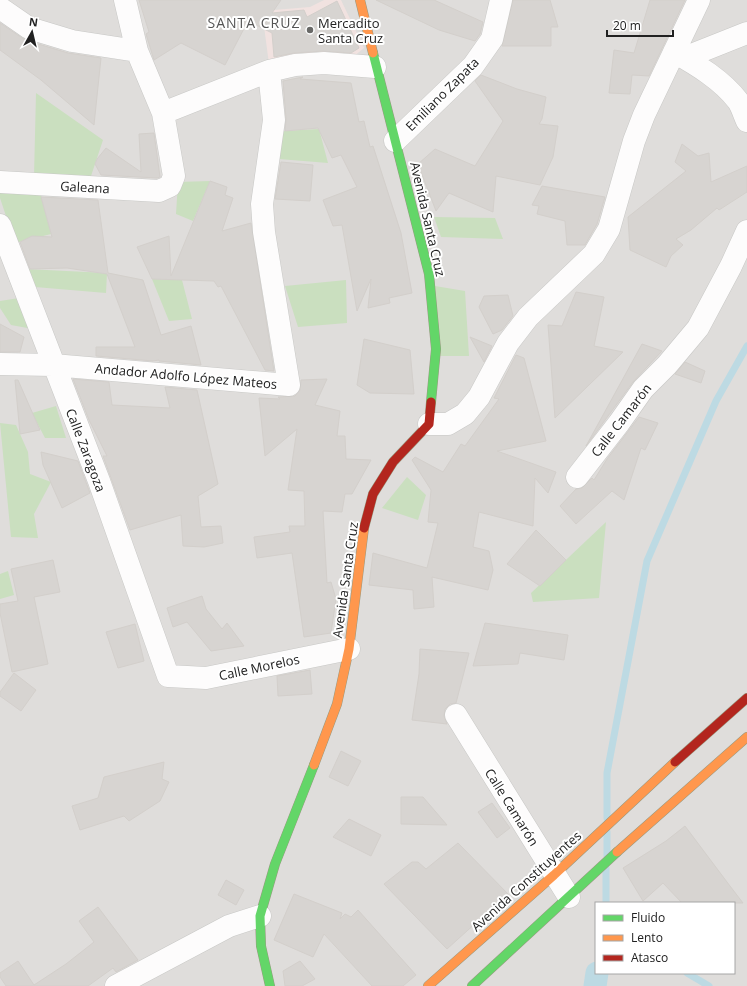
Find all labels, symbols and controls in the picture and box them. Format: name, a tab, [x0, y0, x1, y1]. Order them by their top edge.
north arrow	[12, 12, 52, 52]
scale bar	[607, 12, 673, 38]
district label: SANTA CRUZ	[208, 13, 300, 32]
text: N	[28, 14, 39, 30]
place label: Mercadito Santa Cruz	[318, 14, 383, 47]
text: 20 m	[613, 17, 641, 34]
marker: Mercadito Santa Cruz	[305, 25, 315, 35]
street label: Emiliano Zapata	[401, 53, 483, 135]
street label: Avenida Santa Cruz	[406, 160, 450, 278]
street label: Galeana	[60, 177, 110, 197]
street label: Andador Adolfo López Mateos	[94, 359, 278, 393]
street label: Calle Camarón	[587, 380, 655, 460]
street label: Calle Zaragoza	[62, 406, 110, 494]
street label: Avenida Santa Cruz	[328, 521, 362, 639]
street label: Calle Morelos	[217, 650, 301, 684]
street label: Calle Camarón	[481, 765, 543, 849]
street label: Avenida Constituyentes	[467, 827, 585, 935]
legend	[595, 902, 735, 974]
text: Fluido	[631, 909, 665, 926]
text: Lento	[631, 929, 663, 946]
text: Atasco	[631, 949, 668, 966]

